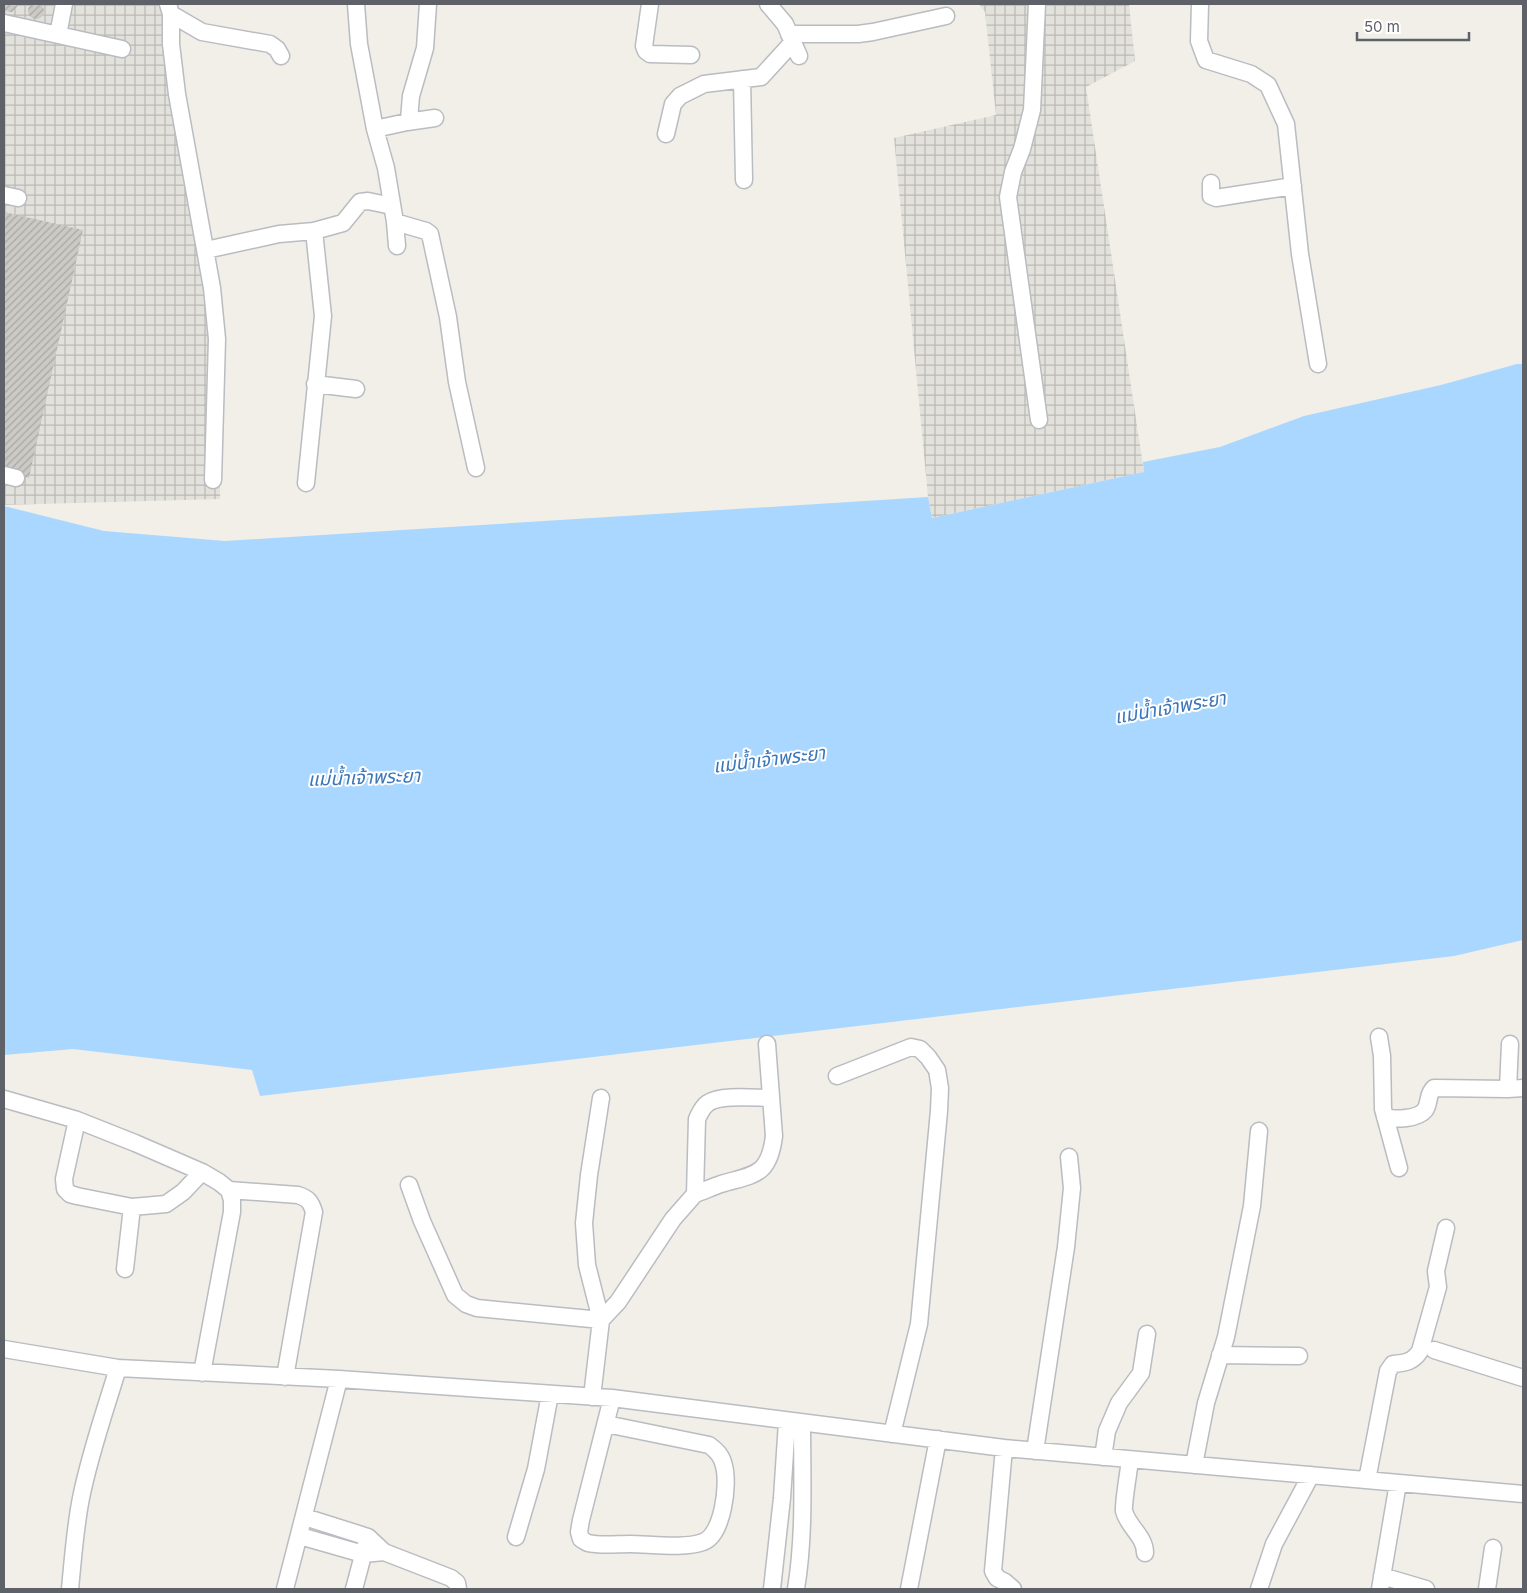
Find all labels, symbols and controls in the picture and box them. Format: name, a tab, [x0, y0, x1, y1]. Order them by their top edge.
scale bar	[1357, 10, 1470, 42]
text: 50 m	[1364, 17, 1400, 36]
water label: แม่น้ำเจ้าพระยา	[1112, 684, 1229, 729]
water label: แม่น้ำเจ้าพระยา	[712, 739, 828, 778]
water label: แม่น้ำเจ้าพระยา	[307, 762, 422, 791]

